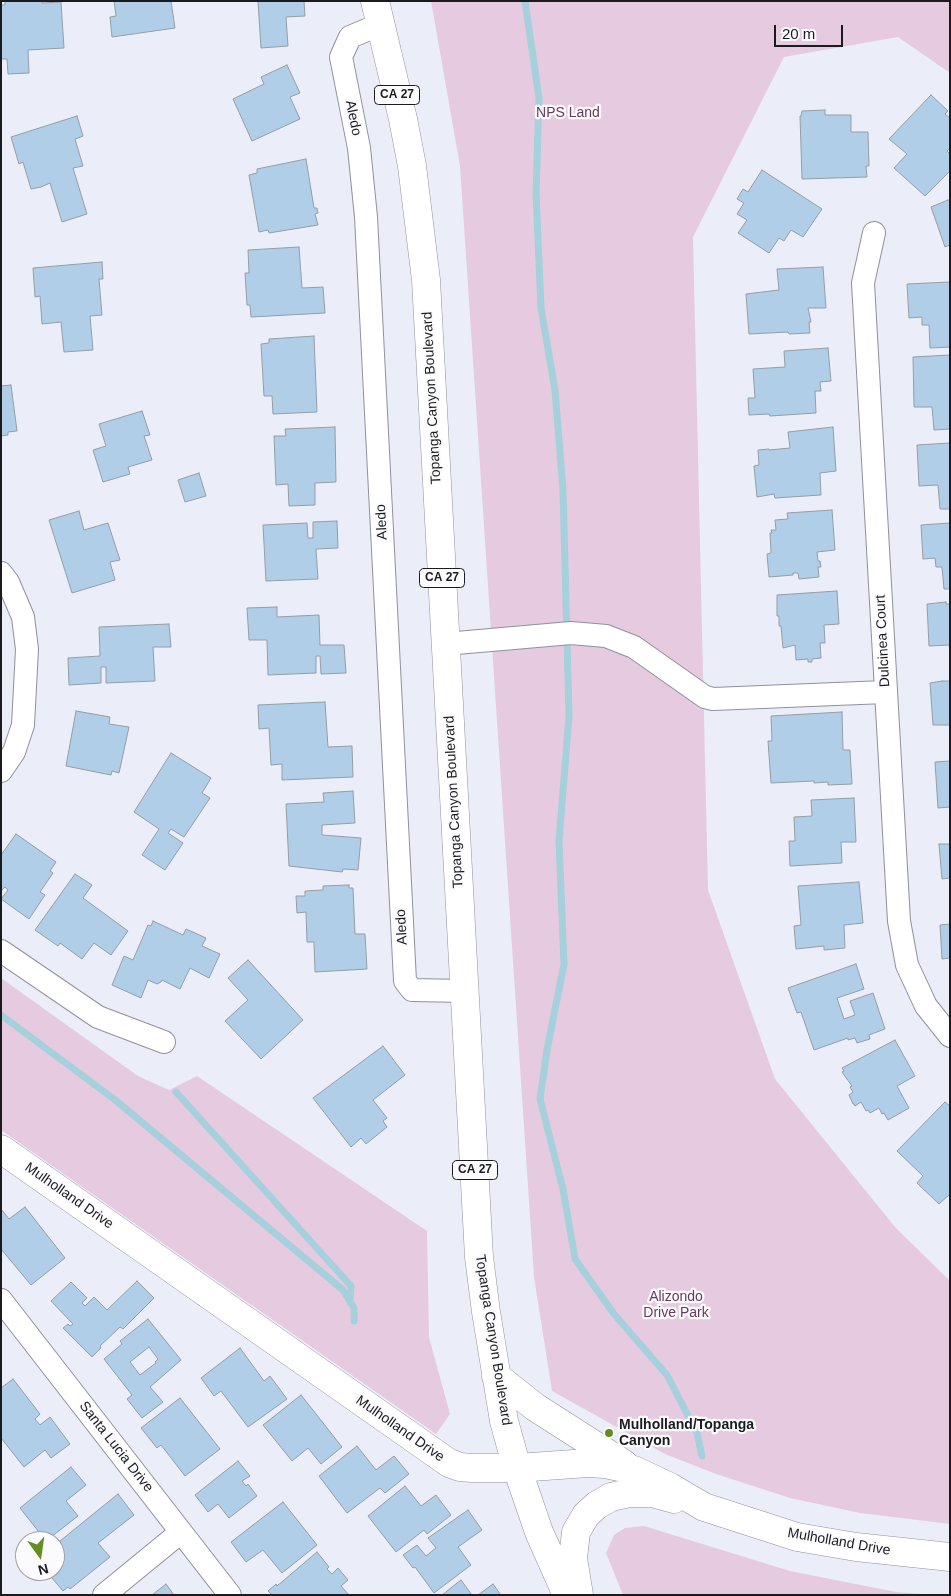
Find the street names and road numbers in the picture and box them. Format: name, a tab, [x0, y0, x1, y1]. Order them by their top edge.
road number: CA 27	[374, 86, 420, 104]
street label: Aledo	[341, 99, 365, 137]
street label: Topanga Canyon Boulevard	[419, 311, 445, 485]
street label: Aledo	[373, 504, 391, 540]
road number: CA 27	[420, 568, 464, 588]
street label: Dulcinea Court	[872, 594, 894, 688]
street label: Topanga Canyon Boulevard	[441, 715, 467, 889]
street label: Aledo	[393, 909, 411, 945]
street label: Mulholland Drive	[21, 1159, 117, 1233]
road number: CA 27	[452, 1160, 498, 1180]
street label: Topanga Canyon Boulevard	[471, 1253, 515, 1427]
street label: Mulholland Drive	[352, 1392, 448, 1466]
street label: Santa Lucia Drive	[75, 1398, 157, 1496]
street label: Mulholland Drive	[786, 1525, 892, 1559]

